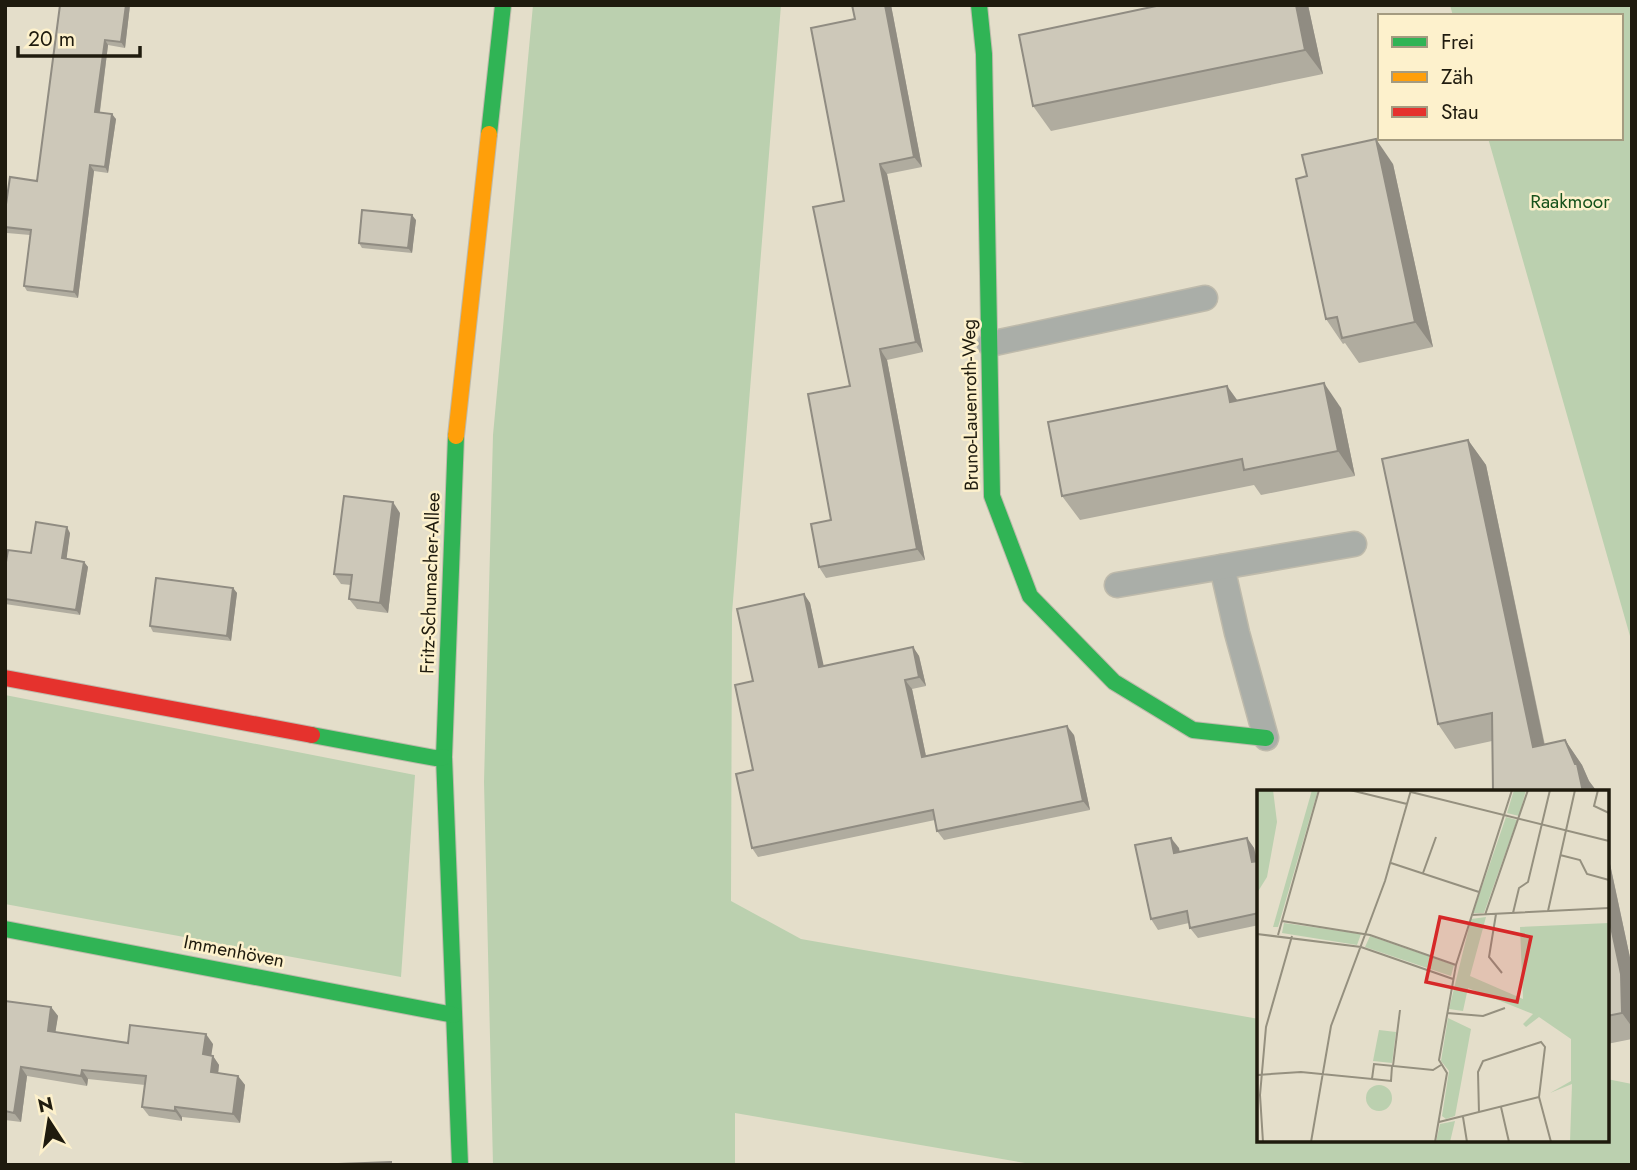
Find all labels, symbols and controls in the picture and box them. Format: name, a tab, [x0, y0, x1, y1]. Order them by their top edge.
scale bar	[18, 14, 140, 58]
legend	[1378, 14, 1623, 140]
text: 20 m	[28, 24, 75, 54]
text: Frei	[1441, 27, 1474, 57]
text: Zäh	[1441, 62, 1474, 92]
text: Stau	[1441, 97, 1479, 127]
park label: Raakmoor	[1530, 188, 1610, 215]
street label: Bruno-Lauenroth-Weg	[955, 319, 985, 491]
street label: Fritz-Schumacher-Allee	[413, 492, 447, 674]
inset map	[1257, 790, 1609, 1142]
street label: Immenhöven	[181, 928, 287, 974]
north arrow	[14, 1086, 84, 1156]
text: N	[35, 1090, 56, 1120]

